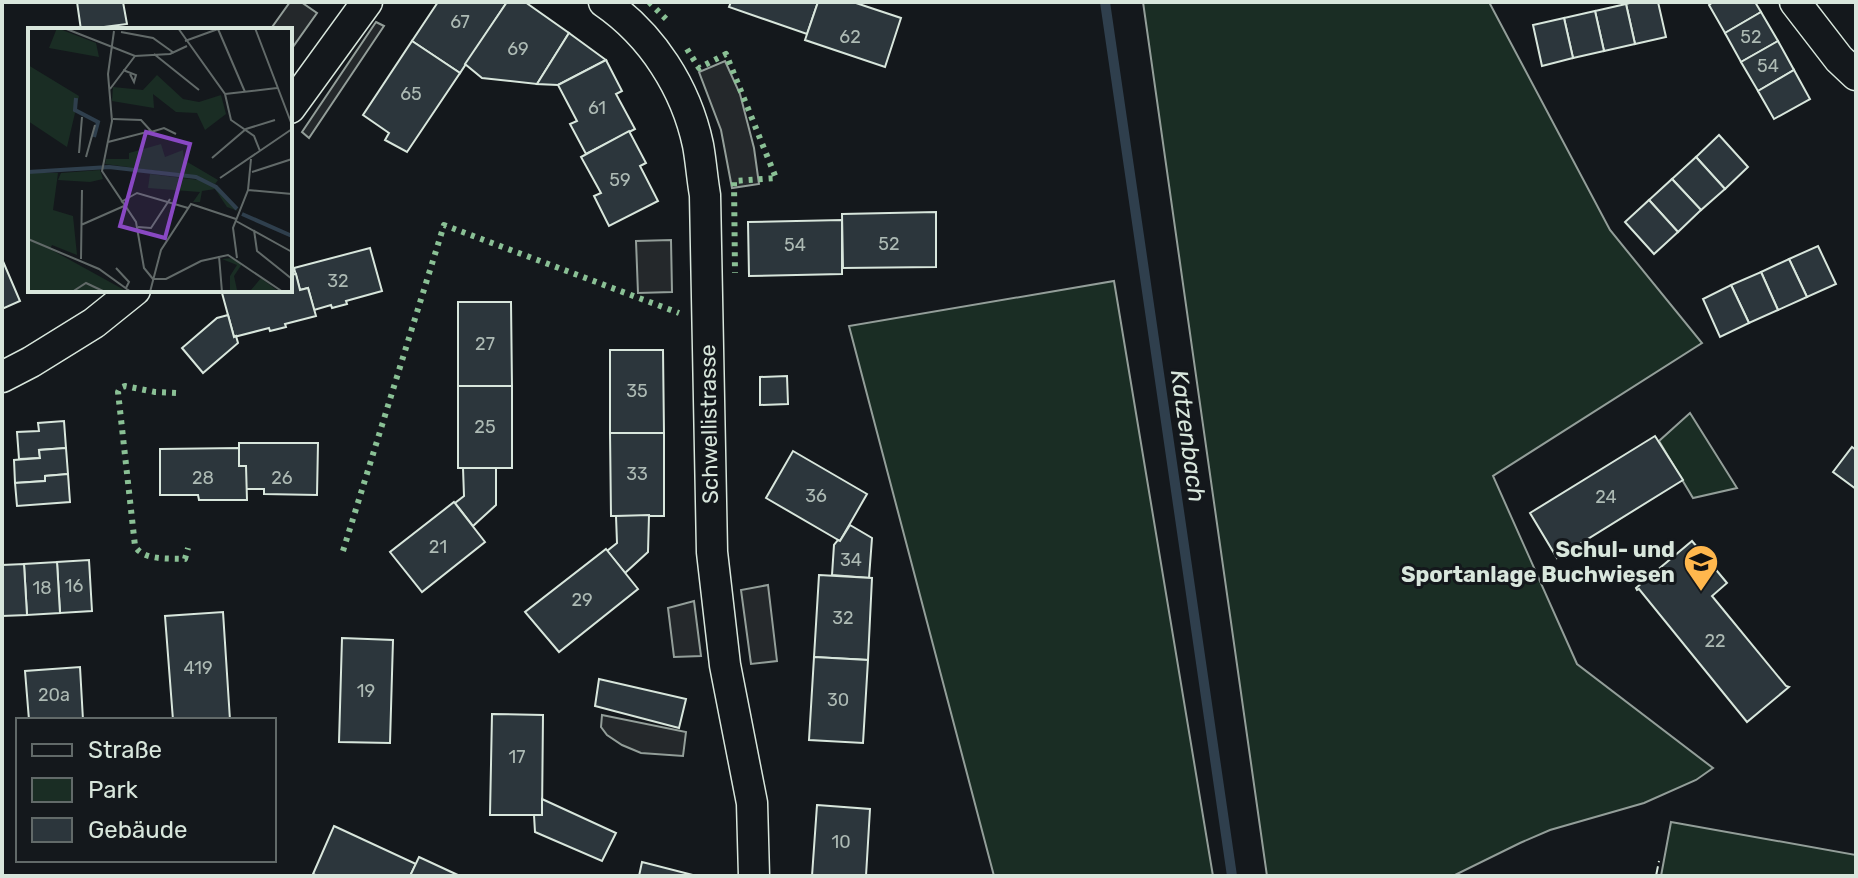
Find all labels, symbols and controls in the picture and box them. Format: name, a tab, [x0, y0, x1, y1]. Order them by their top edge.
house number: 67	[450, 11, 470, 33]
house number: 62	[839, 26, 861, 48]
house number: 52	[1740, 26, 1762, 48]
inset map	[28, 28, 292, 292]
house number: 69	[507, 38, 529, 60]
house number: 54	[1757, 55, 1779, 77]
house number: 65	[400, 83, 422, 105]
house number: 61	[588, 97, 606, 119]
house number: 59	[609, 169, 631, 191]
house number: 52	[878, 233, 900, 255]
house number: 54	[784, 234, 806, 256]
house number: 32	[327, 270, 349, 292]
house number: 27	[475, 333, 495, 355]
street label: Schwellistrasse	[694, 344, 724, 504]
water label: Katzenbach	[1165, 368, 1211, 504]
house number: 35	[626, 380, 648, 402]
house number: 25	[474, 416, 496, 438]
house number: 33	[626, 463, 648, 485]
house number: 28	[192, 467, 214, 489]
house number: 26	[271, 467, 293, 489]
house number: 36	[805, 485, 827, 507]
house number: 24	[1595, 486, 1617, 508]
house number: 21	[429, 536, 447, 558]
place label: Schul- und Sportanlage Buchwiesen	[1401, 536, 1675, 588]
school or university icon: Schul- und Sportanlage Buchwiesen	[1682, 543, 1720, 593]
house number: 34	[840, 549, 862, 571]
house number: 16	[65, 575, 83, 597]
house number: 18	[32, 577, 52, 599]
house number: 29	[571, 589, 593, 611]
house number: 32	[832, 607, 854, 629]
house number: 22	[1704, 630, 1726, 652]
house number: 419	[183, 657, 213, 679]
house number: 19	[357, 680, 375, 702]
house number: 20a	[38, 684, 70, 706]
house number: 30	[827, 689, 849, 711]
legend	[16, 718, 276, 862]
text: Straße	[88, 736, 162, 764]
house number: 17	[509, 746, 525, 768]
text: Park	[88, 776, 139, 804]
text: Gebäude	[88, 816, 187, 844]
house number: 10	[831, 831, 851, 853]

